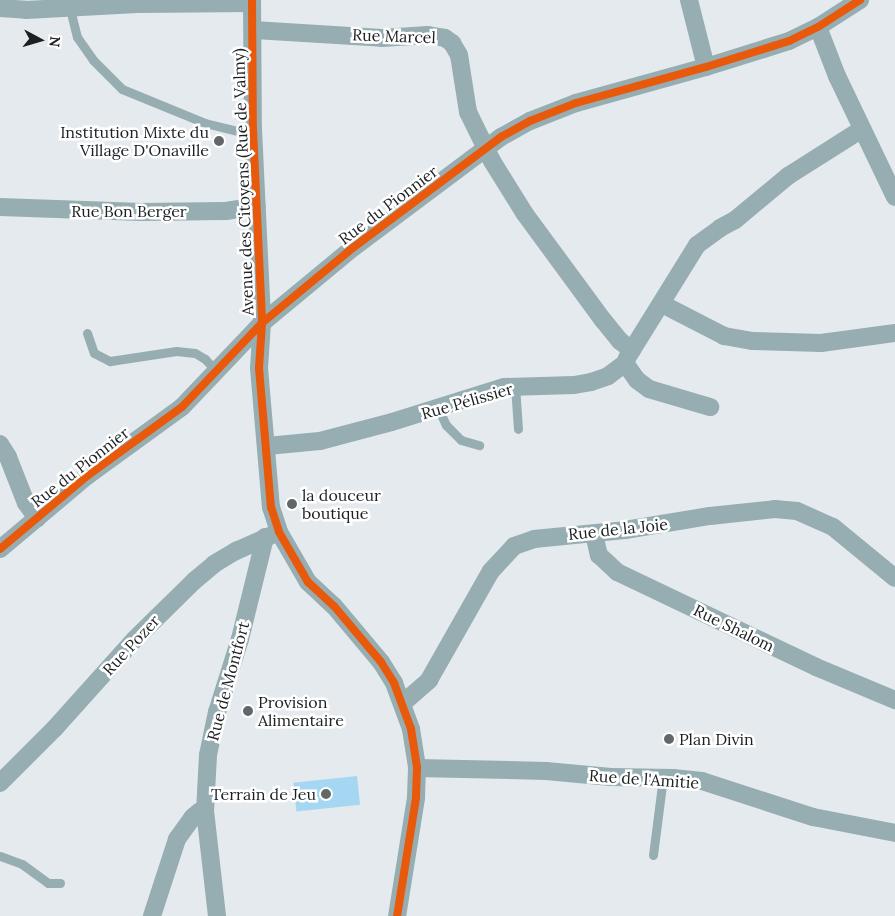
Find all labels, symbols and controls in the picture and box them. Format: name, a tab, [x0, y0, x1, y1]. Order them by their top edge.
north arrow	[15, 15, 65, 65]
street label: Rue Marcel	[352, 25, 436, 47]
text: N	[45, 35, 64, 48]
street label: Avenue des Citoyens (Rue de Valmy)	[229, 48, 257, 316]
place label: Institution Mixte du Village D'Onaville	[60, 122, 209, 160]
marker: Institution Mixte du Village D'Onaville	[213, 135, 225, 147]
street label: Rue du Pionnier	[335, 162, 441, 248]
street label: Rue Bon Berger	[71, 201, 187, 221]
street label: Rue Pélissier	[419, 379, 515, 423]
street label: Rue du Pionnier	[27, 423, 133, 511]
place label: la douceur boutique	[302, 485, 381, 523]
marker: la douceur boutique	[286, 498, 298, 510]
street label: Rue de la Joie	[567, 514, 669, 544]
street label: Rue Shalom	[691, 600, 777, 656]
street label: Rue Pozer	[98, 611, 164, 679]
street label: Rue de Montfort	[203, 619, 253, 743]
place label: Provision Alimentaire	[258, 692, 344, 730]
marker: Provision Alimentaire	[242, 705, 254, 717]
place label: Plan Divin	[679, 729, 754, 749]
marker: Plan Divin	[663, 733, 675, 745]
street label: Rue de l'Amitie	[588, 766, 700, 792]
place label: Terrain de Jeu	[211, 784, 316, 804]
marker: Terrain de Jeu	[320, 788, 332, 800]

